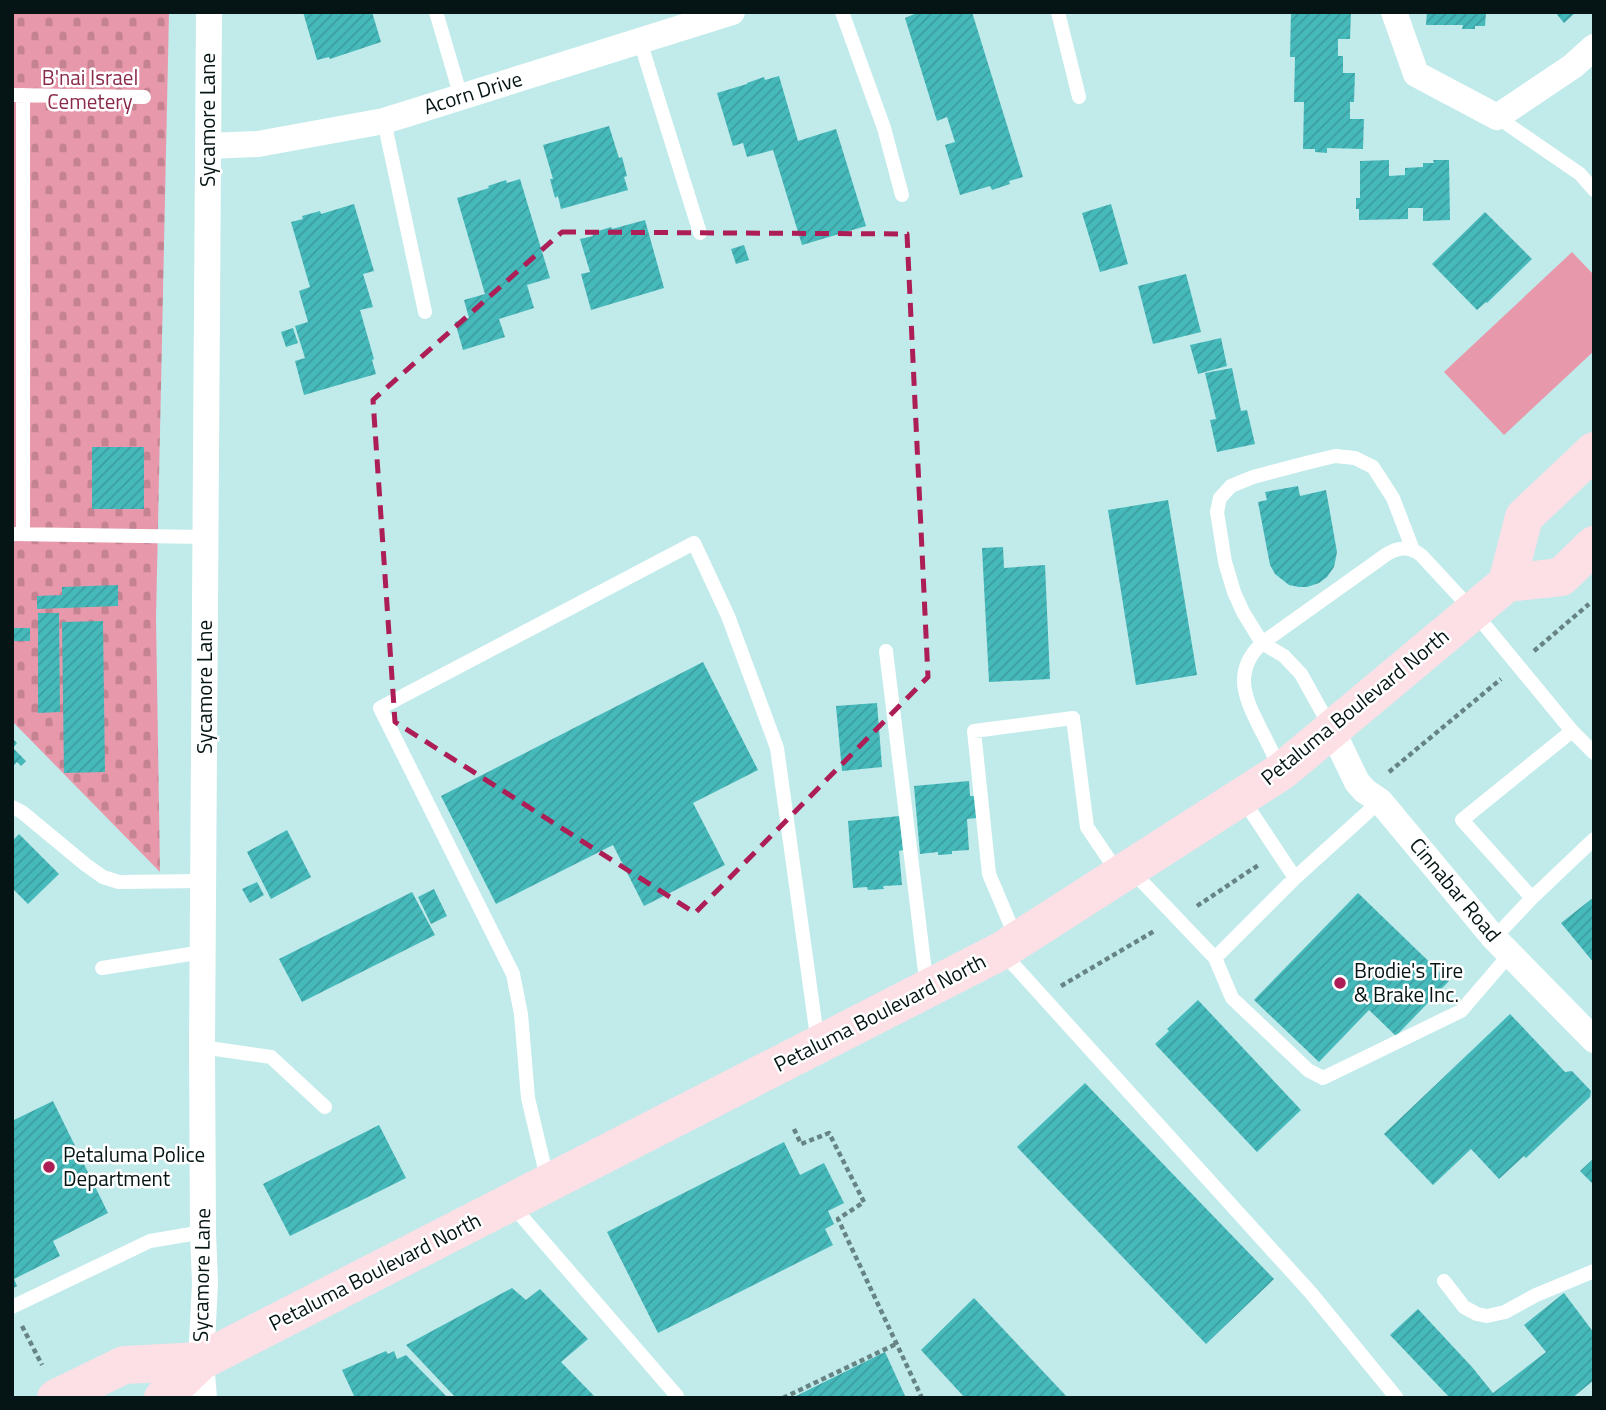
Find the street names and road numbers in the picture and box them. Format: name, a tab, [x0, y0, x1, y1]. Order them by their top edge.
street label: Sycamore Lane	[191, 53, 223, 187]
street label: Acorn Drive	[419, 62, 526, 122]
street label: Sycamore Lane	[188, 620, 220, 754]
street label: Petaluma Boulevard North	[1253, 620, 1455, 792]
street label: Cinnabar Road	[1402, 830, 1509, 949]
street label: Petaluma Boulevard North	[768, 945, 991, 1080]
street label: Petaluma Boulevard North	[263, 1204, 486, 1339]
street label: Sycamore Lane	[184, 1208, 218, 1342]

